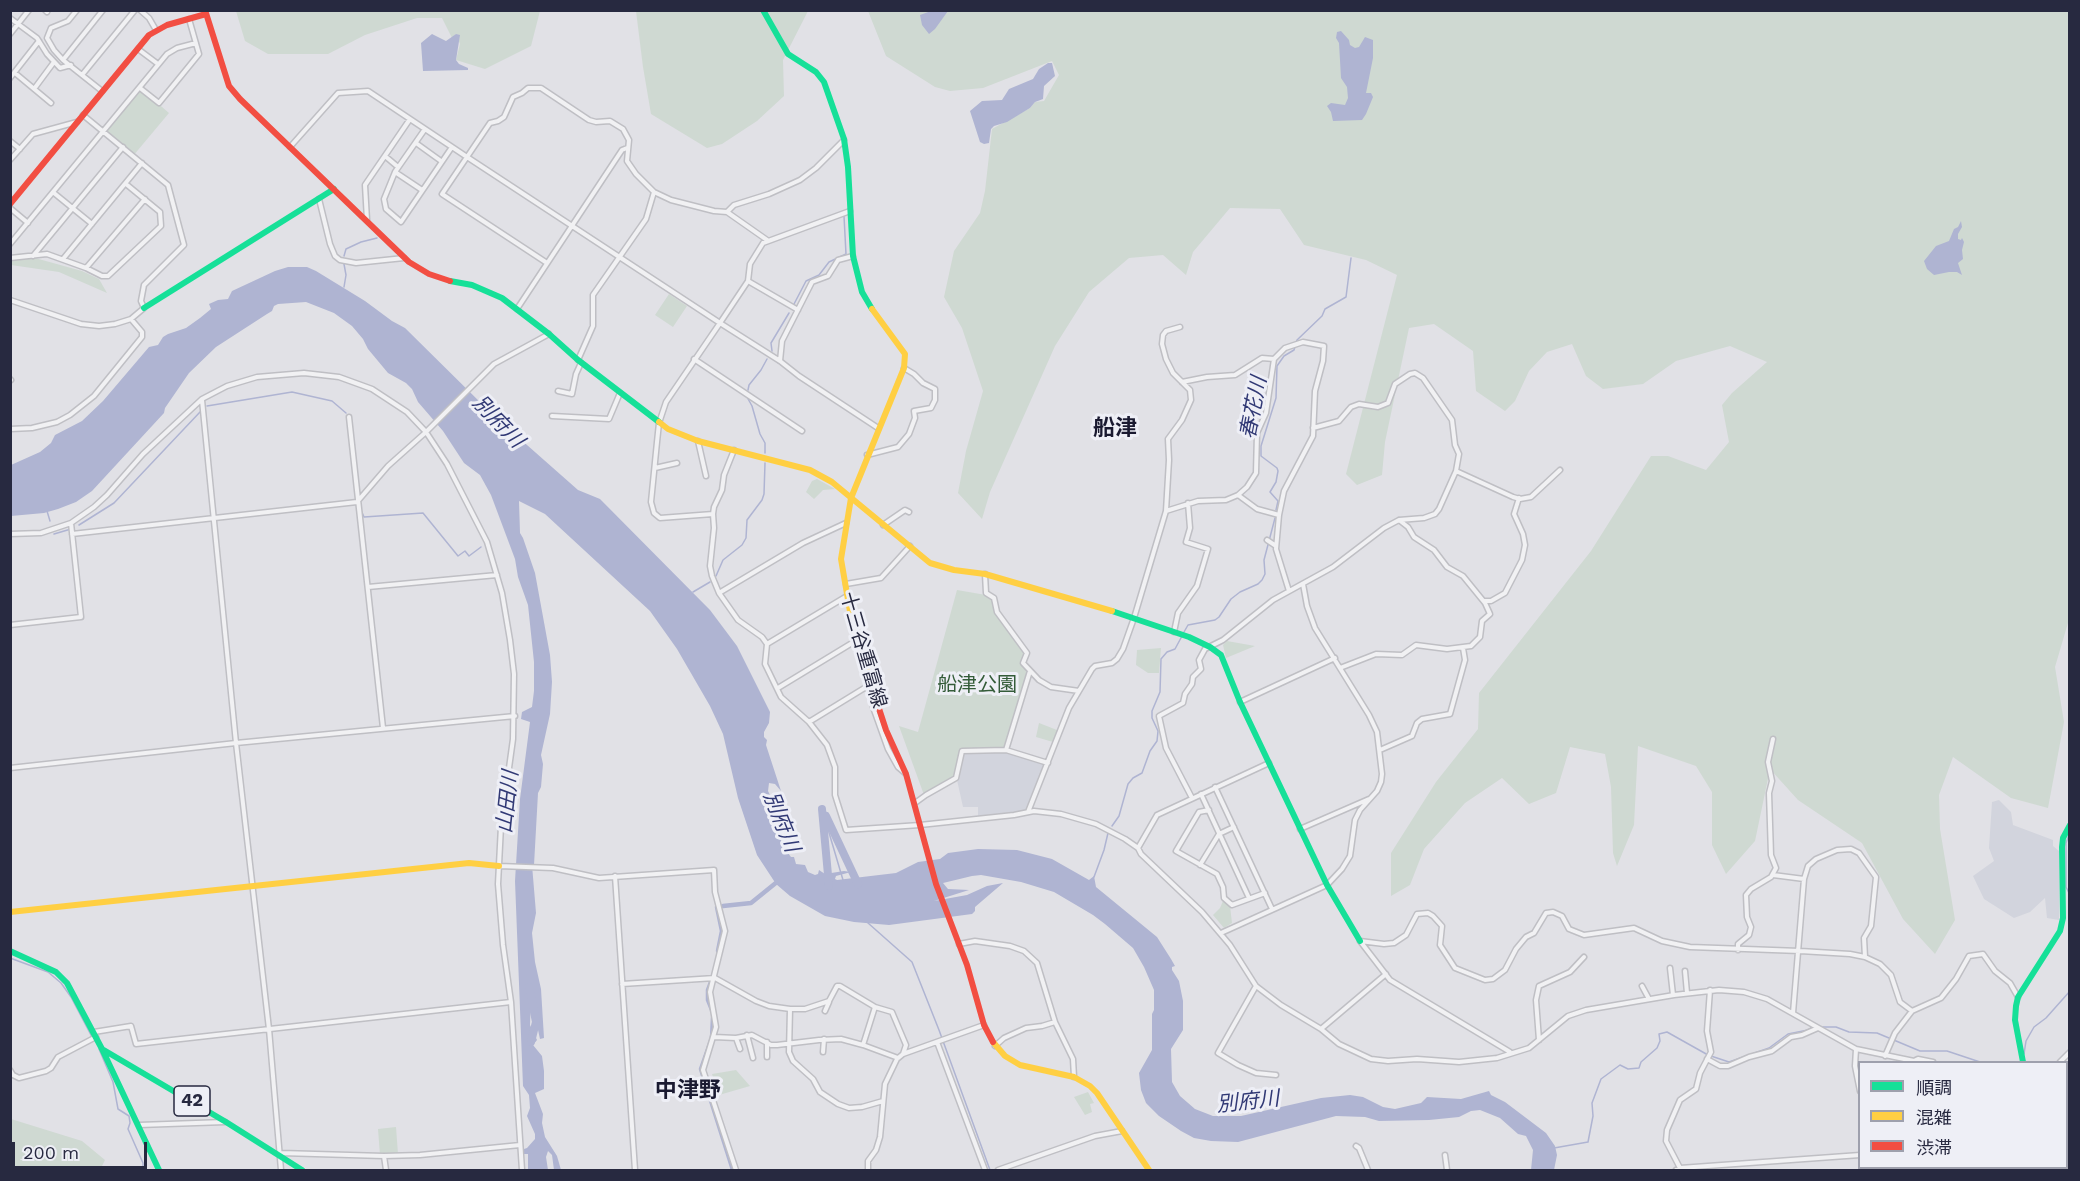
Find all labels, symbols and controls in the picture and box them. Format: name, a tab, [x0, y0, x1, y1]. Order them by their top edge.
water label: 春花川	[1236, 375, 1272, 441]
water label: 別府川	[467, 391, 529, 453]
district label: 船津	[1093, 416, 1137, 442]
street label: 十三谷重富線	[835, 589, 891, 711]
park label: 船津公園	[937, 673, 1017, 697]
water label: 山田川	[492, 769, 524, 835]
water label: 別府川	[758, 788, 804, 856]
legend	[1858, 1061, 2068, 1169]
text: 順調	[1916, 1077, 1952, 1098]
district label: 中津野	[655, 1078, 721, 1104]
road number: 42	[174, 1086, 210, 1116]
water label: 別府川	[1215, 1086, 1281, 1118]
text: 混雑	[1916, 1107, 1952, 1128]
scale bar	[15, 1130, 150, 1168]
text: 渋滞	[1916, 1137, 1952, 1158]
text: 200 m	[23, 1142, 79, 1163]

